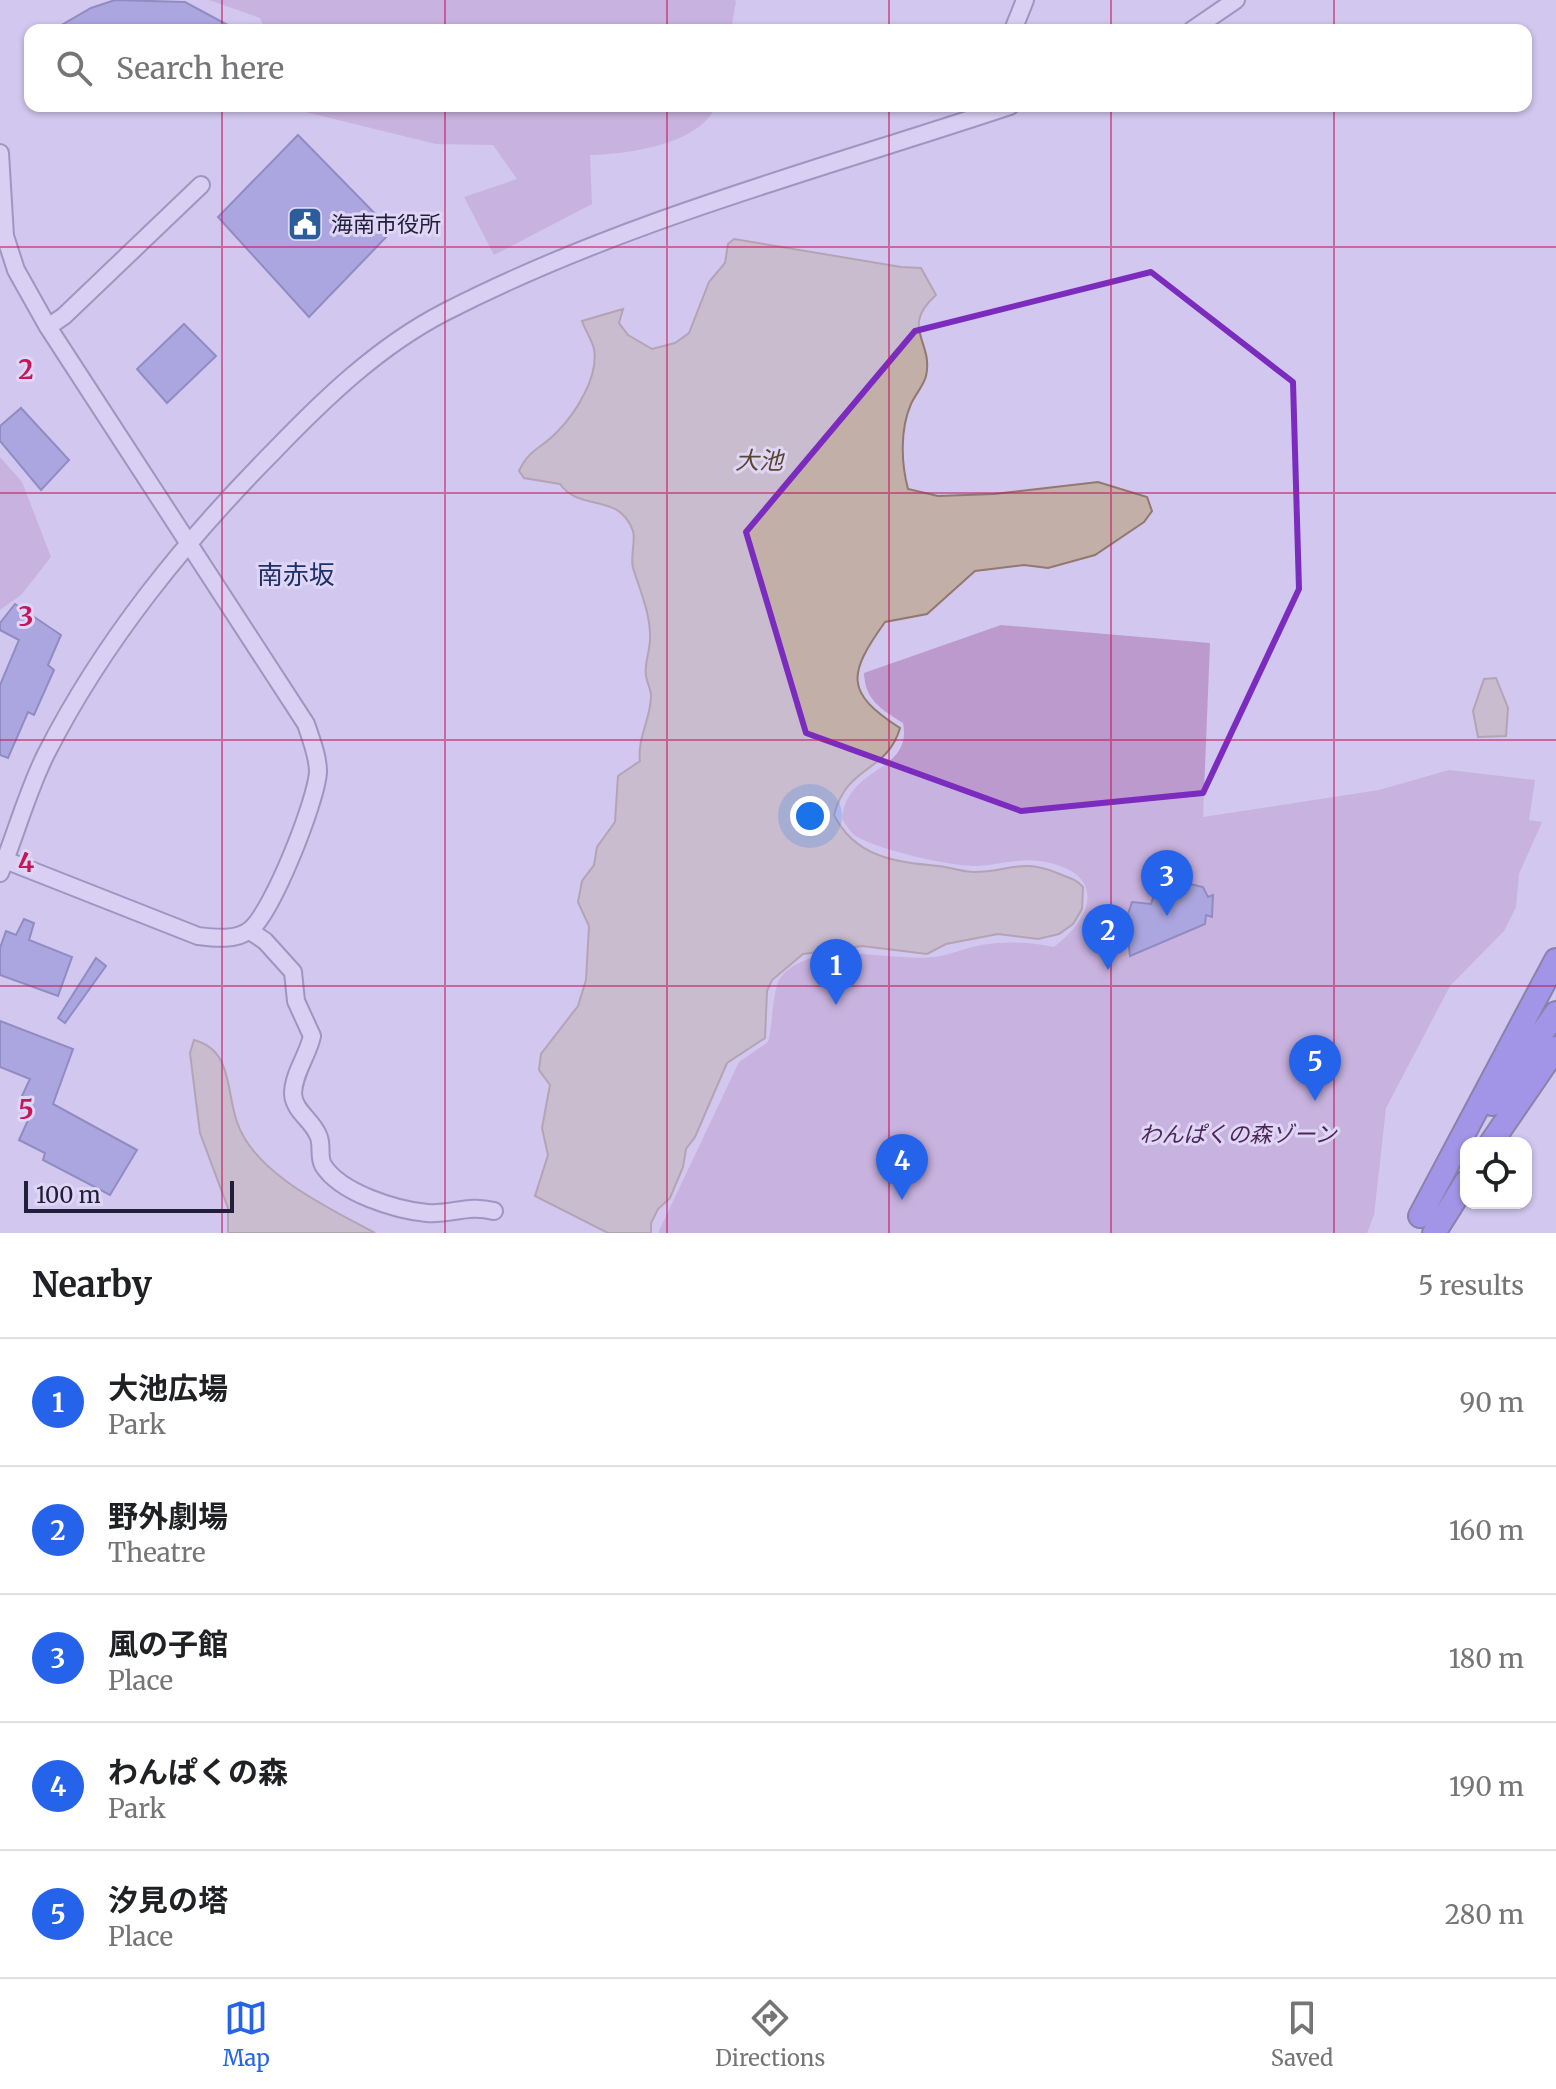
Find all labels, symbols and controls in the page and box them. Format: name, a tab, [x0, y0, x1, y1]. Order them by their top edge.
search box	[24, 24, 1532, 112]
icon: search	[52, 46, 96, 90]
text: Search here	[116, 49, 284, 87]
public building icon: 海南市役所	[286, 205, 324, 243]
place label: 海南市役所	[331, 210, 441, 238]
text: 2	[18, 353, 34, 386]
water label: 大池	[735, 445, 785, 476]
district label: 南赤坂	[257, 558, 335, 591]
text: 3	[19, 600, 33, 633]
your location	[790, 796, 830, 836]
text: 4	[18, 846, 35, 879]
pin: 3	[1141, 850, 1193, 916]
pin: 2	[1082, 904, 1134, 970]
pin: 1	[810, 939, 862, 1005]
pin: 5	[1289, 1035, 1341, 1101]
text: 5	[18, 1093, 34, 1126]
park label: わんぱくの森ゾーン	[1140, 1120, 1338, 1148]
pin: 4	[876, 1134, 928, 1200]
map controls	[1460, 1137, 1532, 1209]
button: locate	[1460, 1137, 1532, 1209]
scale bar	[24, 1177, 234, 1213]
text: 100 m	[36, 1181, 101, 1209]
text: Nearby	[32, 1264, 152, 1306]
text: 5 results	[1418, 1269, 1524, 1302]
text: 大池広場	[108, 1369, 228, 1407]
text: 1	[52, 1386, 64, 1419]
text: 90 m	[1460, 1386, 1524, 1419]
text: Park	[108, 1408, 166, 1441]
text: 野外劇場	[108, 1497, 228, 1535]
text: 2	[50, 1514, 66, 1547]
text: 160 m	[1449, 1514, 1524, 1547]
text: Theatre	[108, 1536, 206, 1569]
text: 風の子館	[108, 1625, 228, 1663]
text: 3	[51, 1642, 65, 1675]
text: 180 m	[1449, 1642, 1524, 1675]
text: Place	[108, 1664, 173, 1697]
text: わんぱくの森	[108, 1753, 288, 1791]
text: 4	[50, 1770, 66, 1803]
text: 190 m	[1449, 1770, 1524, 1803]
text: Park	[108, 1792, 166, 1825]
text: 汐見の塔	[108, 1881, 228, 1919]
text: 5	[50, 1898, 66, 1931]
text: 280 m	[1445, 1898, 1524, 1931]
text: Place	[108, 1920, 173, 1953]
tab: Map	[223, 1996, 270, 2072]
tab: Directions	[715, 1996, 825, 2072]
tab: Saved	[1271, 1996, 1333, 2072]

